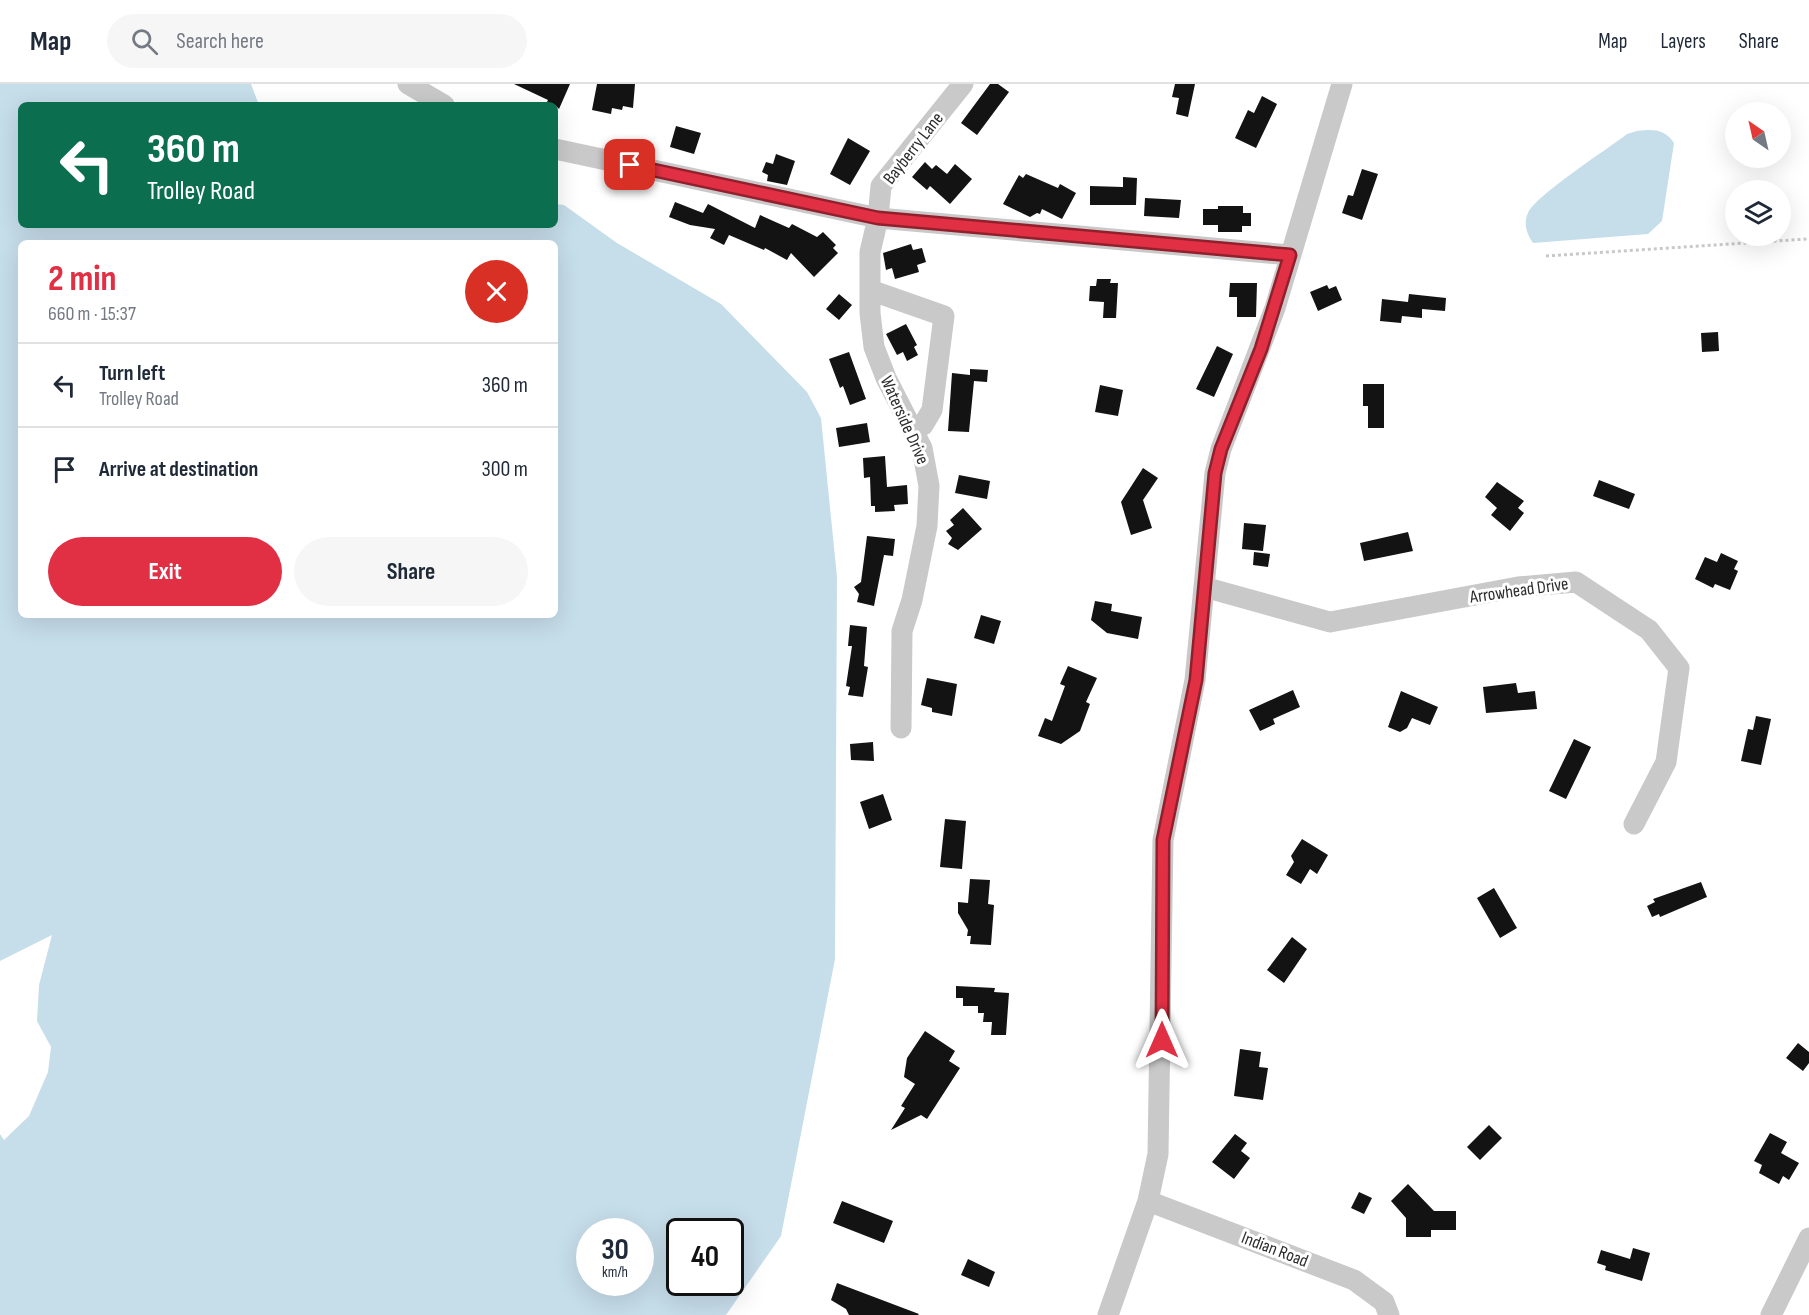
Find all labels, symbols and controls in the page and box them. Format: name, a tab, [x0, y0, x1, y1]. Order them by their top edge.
search box	[107, 14, 527, 68]
text: Map	[30, 25, 71, 58]
icon: search	[128, 25, 161, 58]
text: Search here	[176, 28, 264, 55]
text: Map	[1598, 29, 1627, 54]
text: Layers	[1660, 29, 1706, 54]
text: Share	[1739, 29, 1779, 54]
north arrow	[1725, 102, 1791, 168]
map controls	[1725, 102, 1791, 246]
street label: Bayberry Lane	[879, 108, 948, 188]
text: 360 m	[147, 124, 240, 175]
icon: left	[48, 126, 126, 204]
pin	[604, 139, 655, 190]
icon: arrive	[613, 148, 646, 181]
text: Trolley Road	[147, 175, 255, 207]
button: layers	[1725, 180, 1791, 246]
text: 2 min	[48, 258, 117, 301]
button: close	[465, 260, 528, 323]
text: 660 m · 15:37	[48, 302, 136, 326]
text: Turn left	[99, 360, 165, 387]
icon: left	[48, 369, 81, 402]
text: 360 m	[482, 372, 528, 399]
street label: Waterside Drive	[876, 373, 933, 468]
text: Trolley Road	[99, 387, 179, 411]
icon: arrive	[48, 453, 81, 486]
text: Arrive at destination	[99, 456, 258, 483]
text: 300 m	[482, 456, 528, 483]
button: Exit	[48, 537, 282, 606]
button: Share	[294, 537, 528, 606]
street label: Arrowhead Drive	[1467, 573, 1570, 608]
position arrow	[1130, 1008, 1194, 1072]
speed limit sign: 40	[666, 1218, 744, 1296]
street label: Indian Road	[1239, 1227, 1311, 1272]
text: 30	[601, 1232, 629, 1268]
text: km/h	[602, 1263, 628, 1282]

